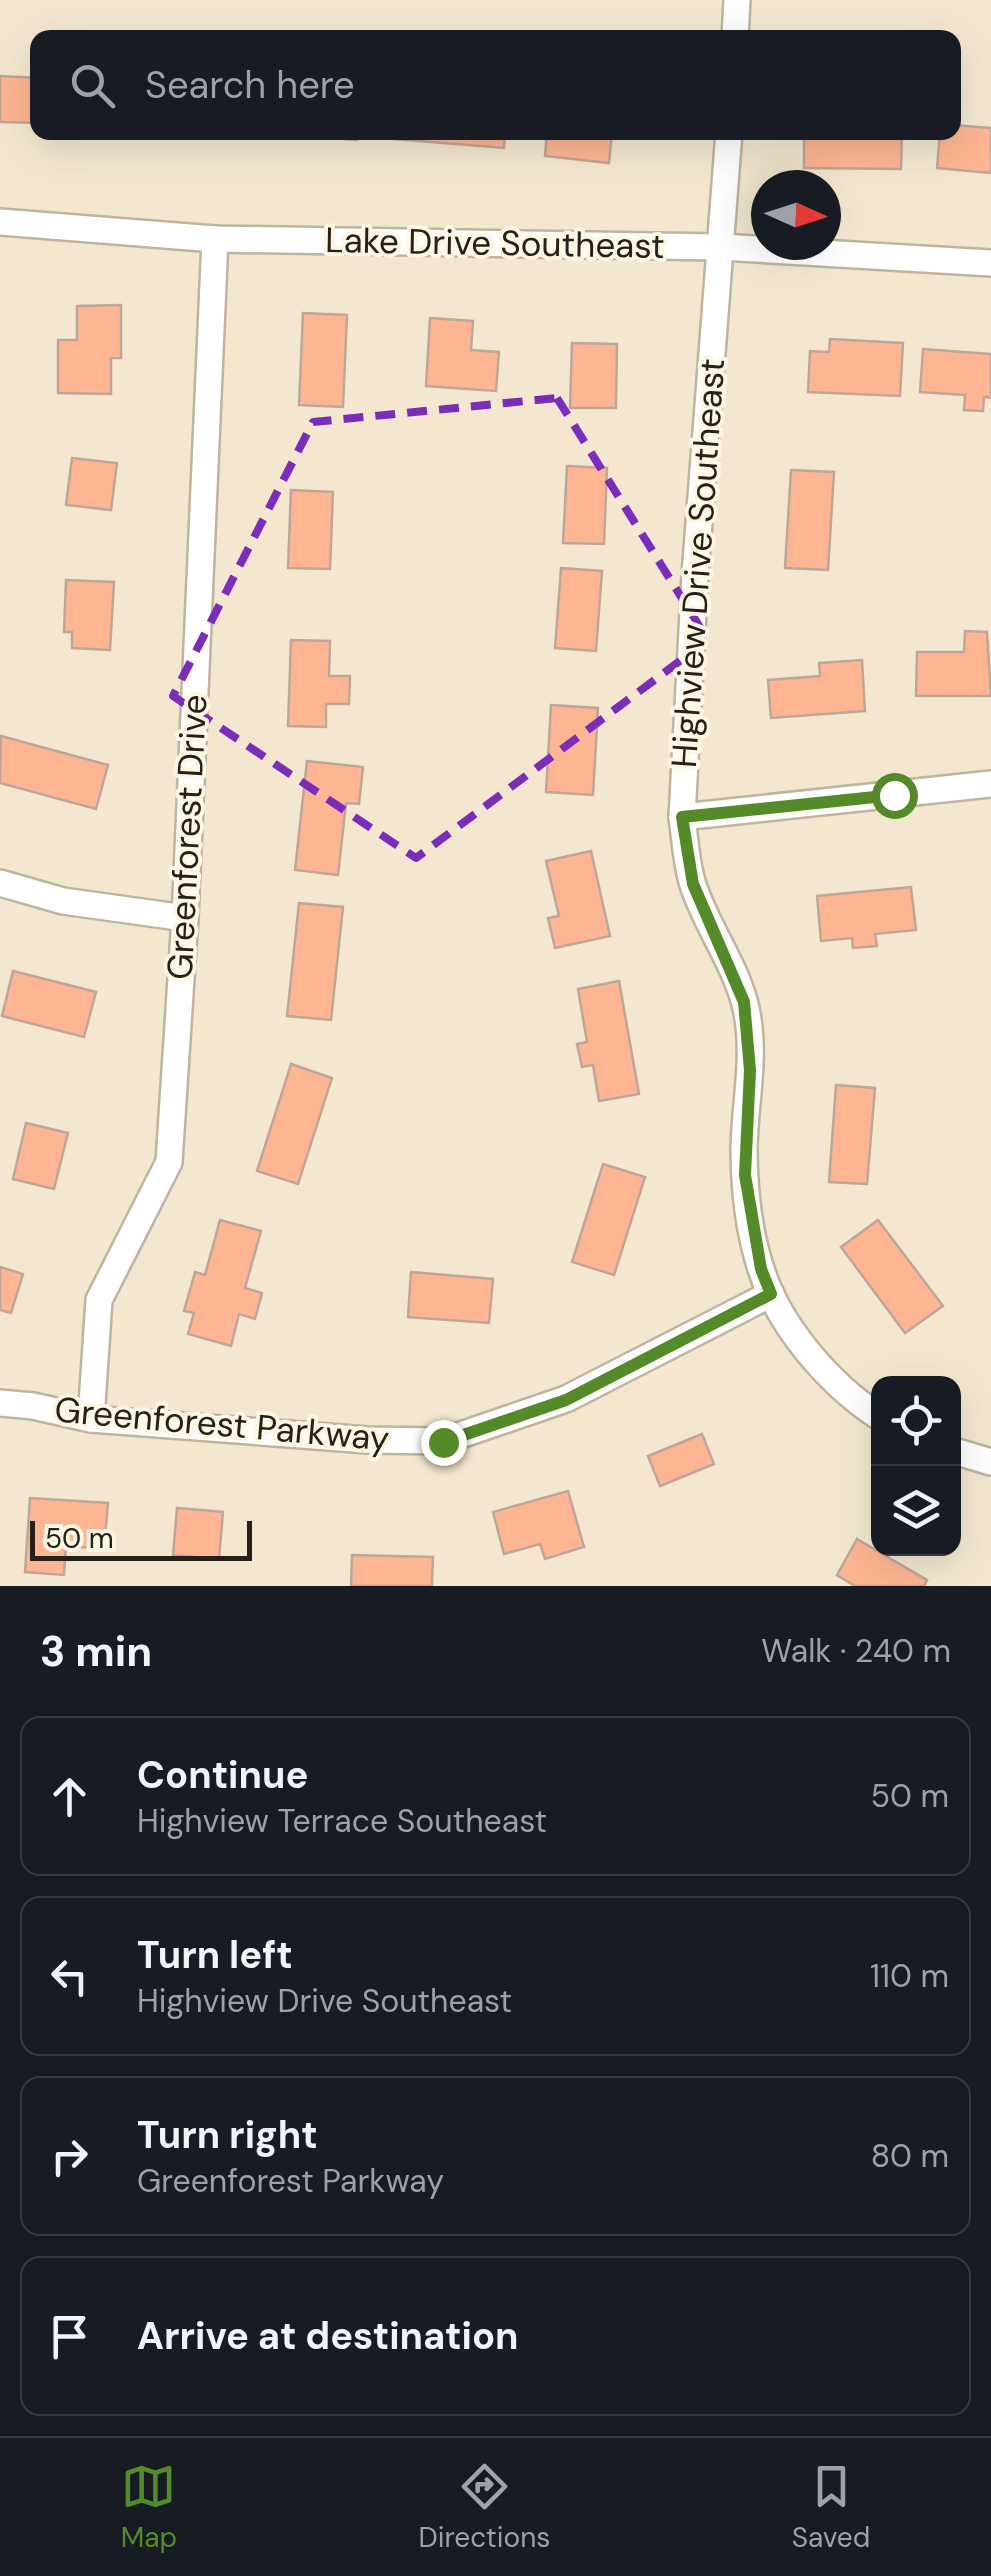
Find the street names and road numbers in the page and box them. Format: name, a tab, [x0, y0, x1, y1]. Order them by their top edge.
street label: Lake Drive Southeast	[325, 217, 665, 269]
street label: Highview Drive Southeast	[661, 357, 735, 769]
street label: Greenforest Drive	[157, 693, 217, 981]
street label: Greenforest Parkway	[53, 1386, 391, 1462]

